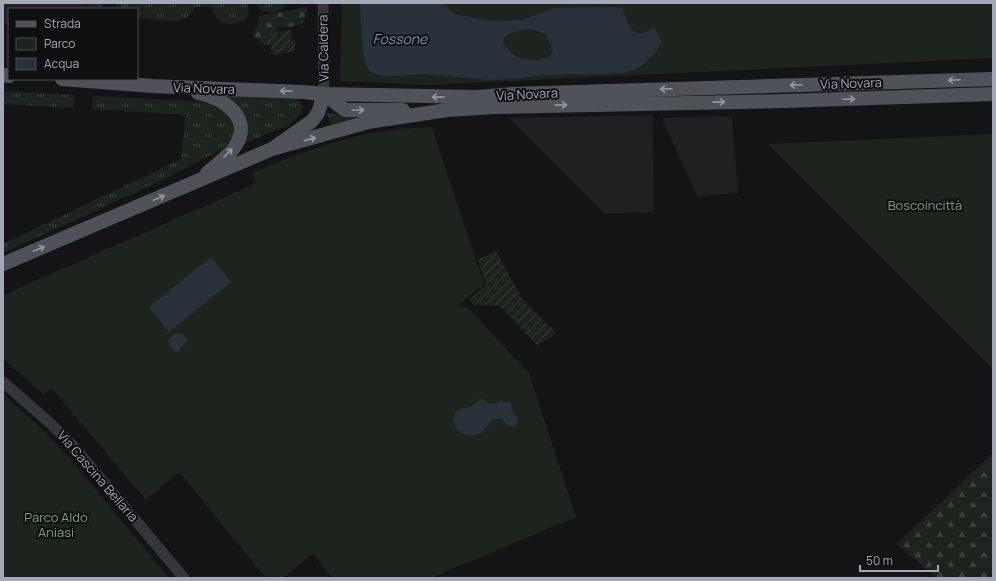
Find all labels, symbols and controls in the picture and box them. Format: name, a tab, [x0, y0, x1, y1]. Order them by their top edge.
legend	[8, 8, 138, 80]
street label: Via Caldera	[313, 14, 333, 82]
text: Strada	[44, 15, 81, 32]
water label: Fossone	[373, 29, 428, 48]
text: Parco	[44, 35, 75, 52]
text: Acqua	[44, 55, 79, 72]
street label: Via Novara	[820, 73, 882, 93]
one-way arrow	[948, 76, 961, 84]
street label: Via Novara	[173, 78, 235, 98]
one-way arrow	[790, 81, 803, 89]
street label: Via Novara	[496, 83, 558, 105]
one-way arrow	[660, 86, 673, 93]
one-way arrow	[280, 87, 293, 95]
one-way arrow	[432, 93, 445, 100]
one-way arrow	[842, 95, 855, 103]
one-way arrow	[712, 98, 725, 106]
one-way arrow	[554, 101, 567, 109]
one-way arrow	[351, 106, 364, 114]
one-way arrow	[303, 135, 316, 142]
one-way arrow	[223, 149, 233, 158]
one-way arrow	[152, 194, 164, 201]
park label: Boscoincittà	[888, 196, 962, 214]
one-way arrow	[32, 244, 44, 252]
street label: Via Cascina Bellaria	[53, 427, 143, 525]
park label: Parco Aldo Aniasi	[24, 508, 88, 541]
scale bar	[860, 547, 938, 573]
text: 50 m	[866, 552, 893, 569]

